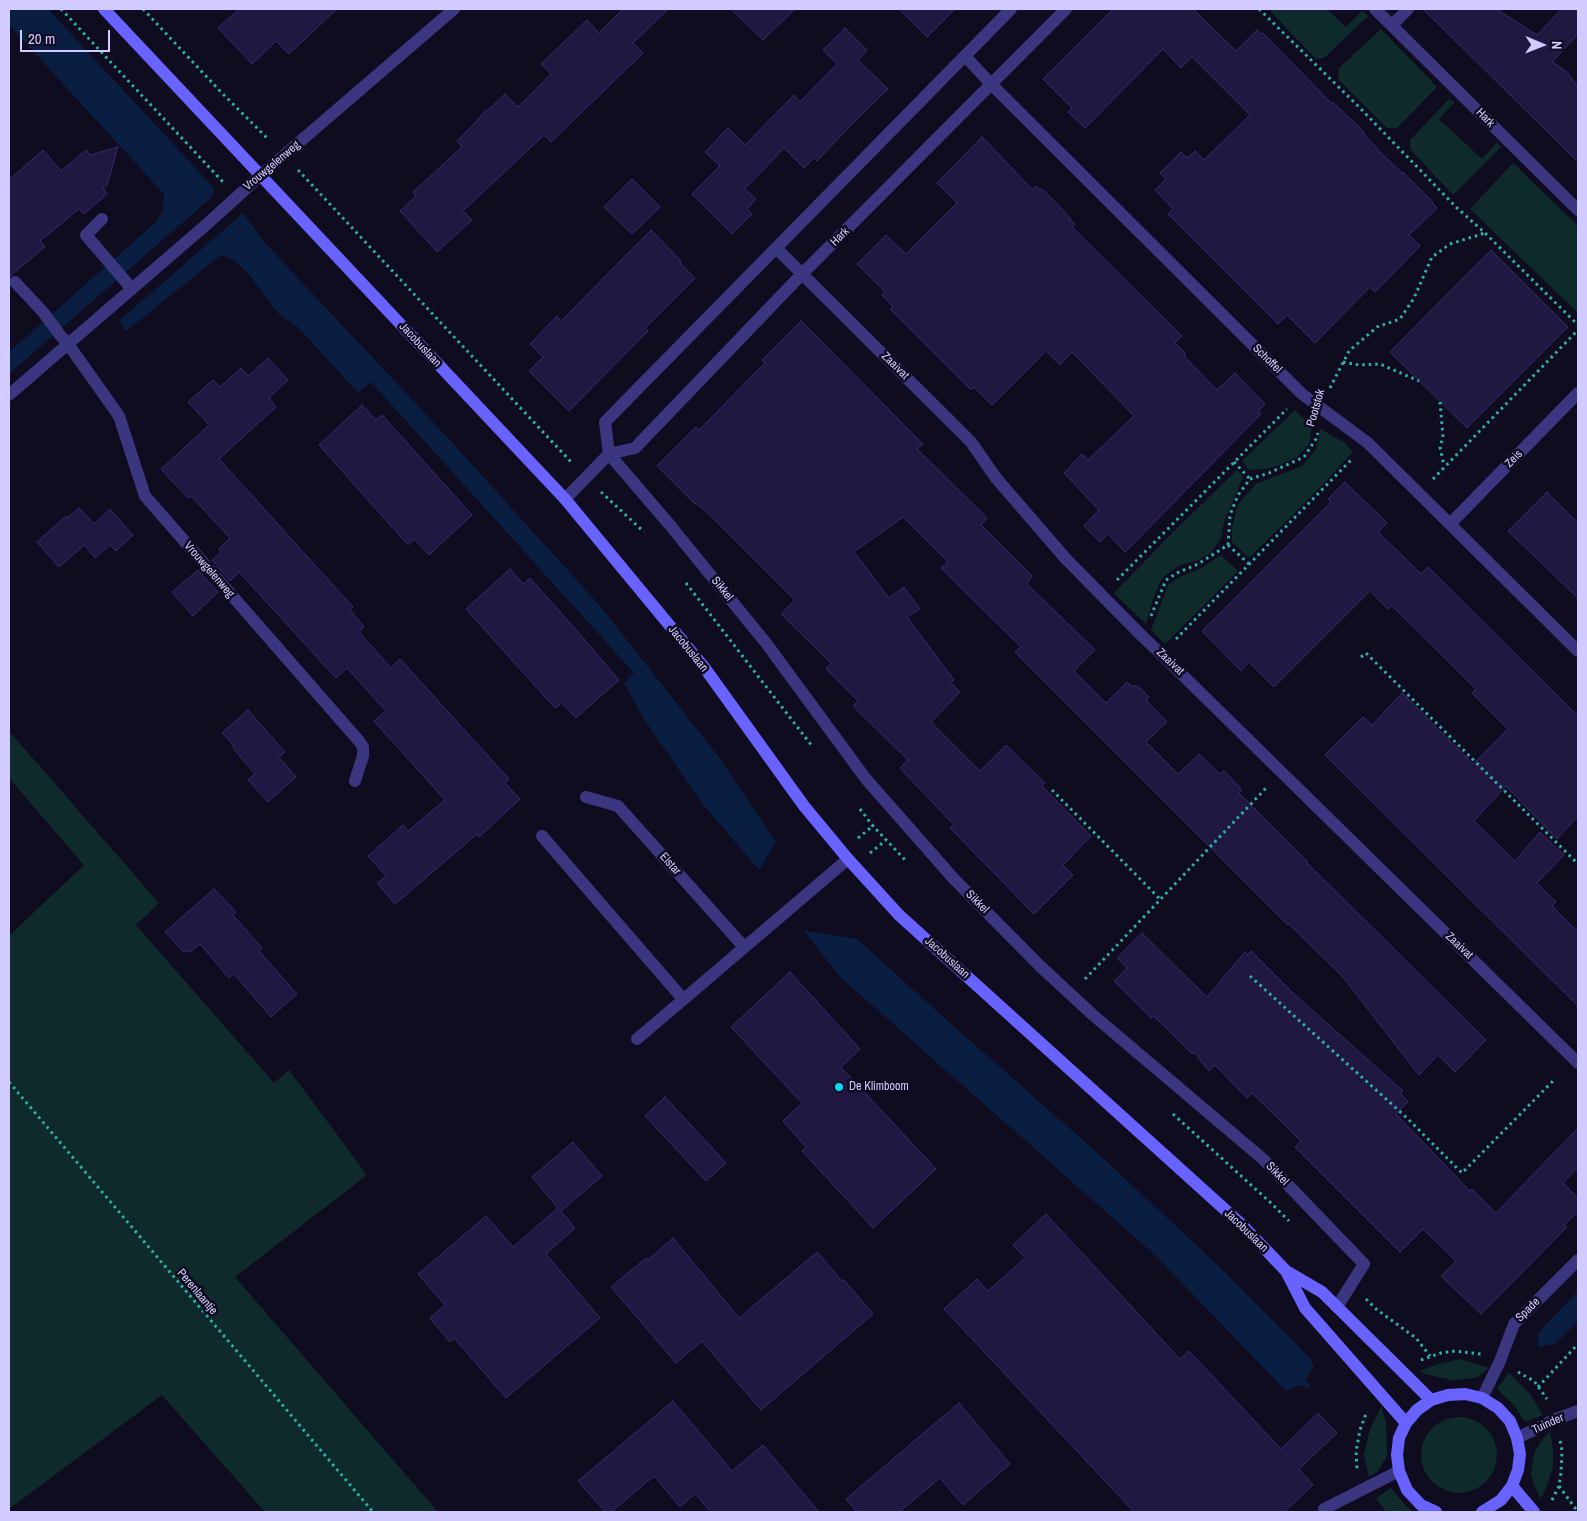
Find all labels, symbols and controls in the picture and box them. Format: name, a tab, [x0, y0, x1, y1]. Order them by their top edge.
scale bar	[22, 20, 112, 52]
north arrow	[1517, 20, 1567, 70]
text: 20 m	[28, 28, 55, 49]
text: N	[1548, 41, 1566, 50]
street label: Hark	[1473, 106, 1497, 130]
street label: Vrouwgelenweg	[241, 138, 303, 194]
street label: Hark	[828, 225, 852, 249]
street label: Jacobuslaan	[396, 320, 444, 370]
street label: Schoffel	[1249, 341, 1285, 377]
street label: Zaaivat	[878, 349, 912, 383]
street label: Pootstok	[1304, 388, 1328, 428]
street label: Zeis	[1502, 447, 1526, 471]
street label: Vrouwgelenweg	[181, 539, 237, 601]
street label: Sikkel	[708, 574, 736, 604]
street label: Jacobuslaan	[665, 623, 711, 675]
street label: Zaaivat	[1153, 645, 1187, 679]
street label: Elstar	[656, 850, 684, 878]
street label: Sikkel	[962, 887, 992, 917]
street label: Zaaivat	[1442, 929, 1476, 963]
street label: Jacobuslaan	[922, 934, 972, 982]
place label: De Klimboom	[849, 1080, 909, 1094]
marker: De Klimboom	[833, 1081, 845, 1093]
street label: Sikkel	[1263, 1159, 1291, 1189]
street label: Jacobuslaan	[1221, 1207, 1271, 1255]
street label: Perenlaantje	[174, 1266, 220, 1318]
street label: Spade	[1513, 1295, 1543, 1325]
street label: Tuinder	[1530, 1411, 1566, 1437]

